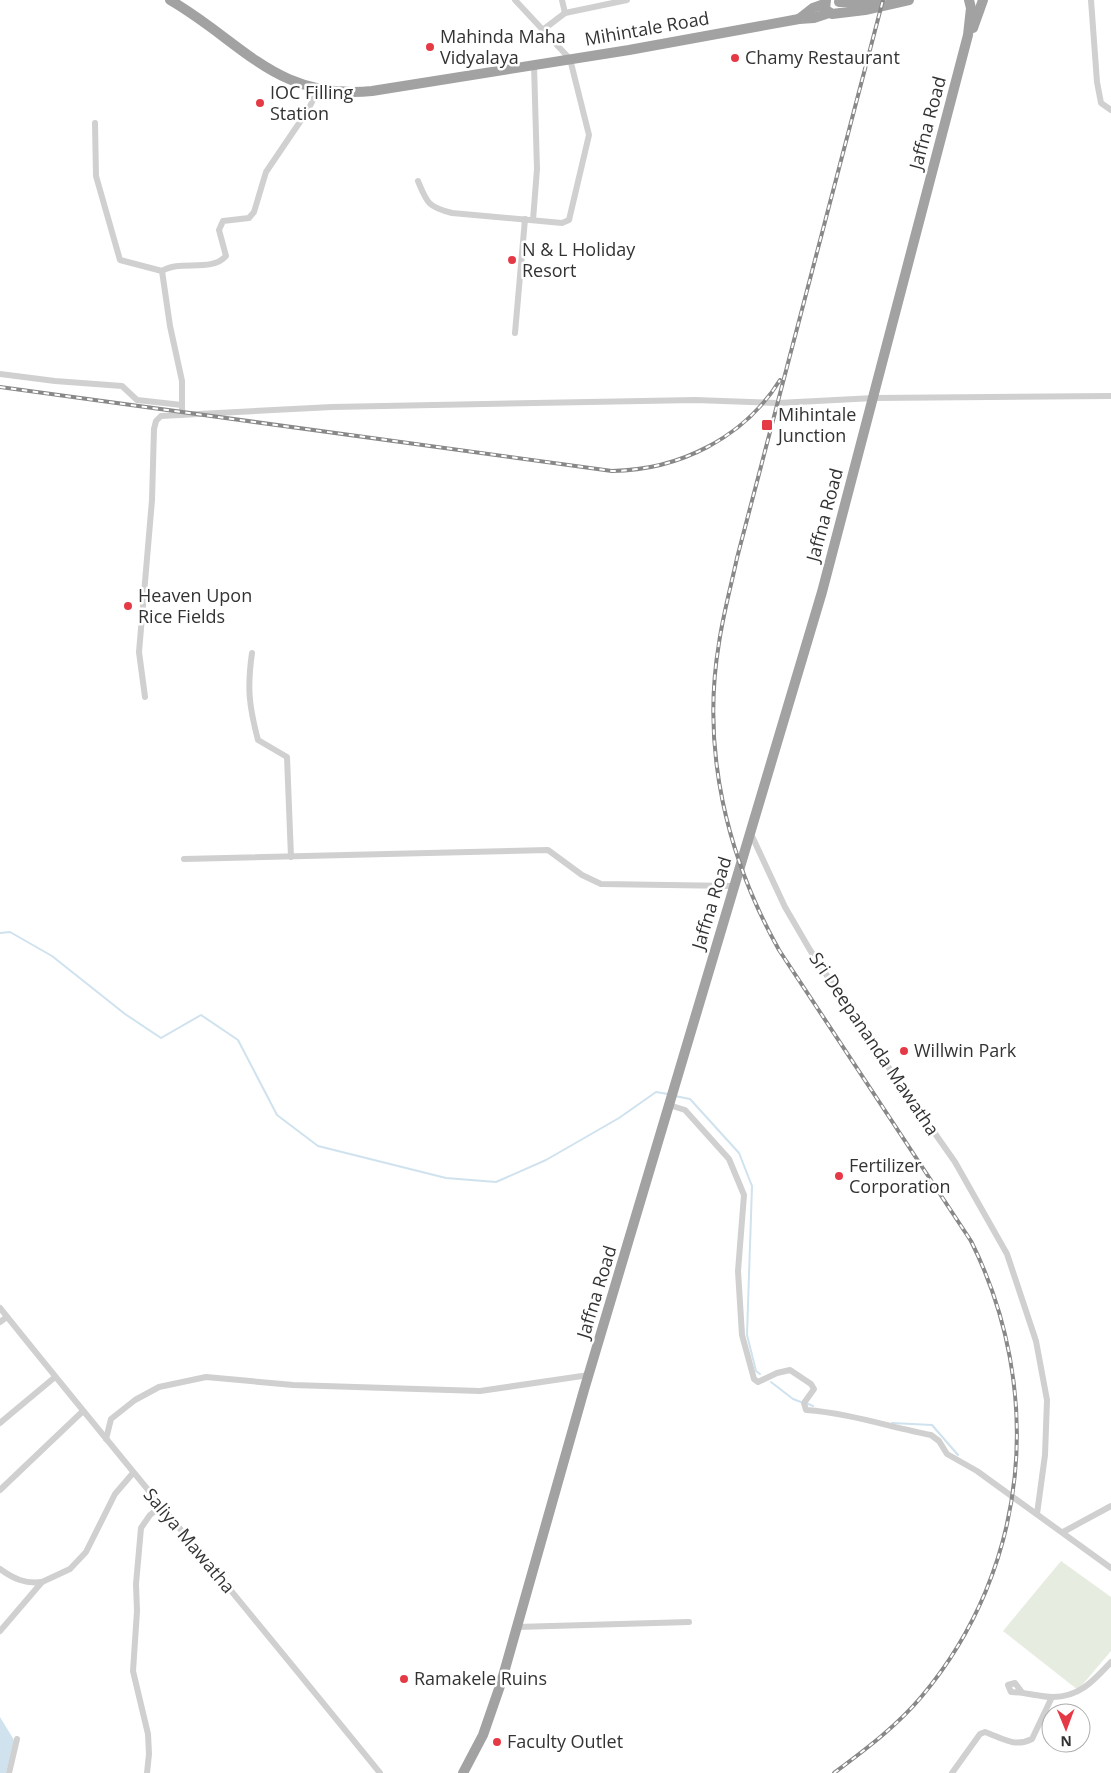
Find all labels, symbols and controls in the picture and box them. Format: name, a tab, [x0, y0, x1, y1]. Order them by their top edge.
street label: Mihintale Road	[583, 5, 711, 51]
place label: Mahinda Maha Vidyalaya	[440, 24, 566, 69]
marker: Mahinda Maha Vidyalaya	[424, 41, 436, 53]
place label: Chamy Restaurant	[745, 45, 900, 69]
marker: Chamy Restaurant	[729, 52, 741, 64]
street label: Jaffna Road	[903, 73, 951, 174]
place label: IOC Filling Station	[270, 80, 354, 125]
marker: IOC Filling Station	[254, 97, 266, 109]
place label: N & L Holiday Resort	[522, 237, 636, 282]
marker: N & L Holiday Resort	[506, 254, 518, 266]
place label: Mihintale Junction	[776, 402, 856, 447]
marker: Mihintale Junction	[760, 418, 774, 432]
street label: Jaffna Road	[800, 465, 848, 566]
place label: Heaven Upon Rice Fields	[138, 583, 252, 628]
marker: Heaven Upon Rice Fields	[122, 600, 134, 612]
street label: Jaffna Road	[685, 853, 736, 954]
street label: Sri Deepananda Mawatha	[804, 947, 945, 1140]
place label: Willwin Park	[914, 1038, 1017, 1062]
marker: Willwin Park	[898, 1045, 910, 1057]
place label: Fertilizer Corporation	[849, 1153, 951, 1198]
marker: Fertilizer Corporation	[833, 1170, 845, 1182]
street label: Jaffna Road	[570, 1242, 621, 1343]
street label: Saliya Mawatha	[139, 1483, 241, 1598]
place label: Ramakele Ruins	[414, 1666, 547, 1690]
marker: Ramakele Ruins	[398, 1673, 410, 1685]
north arrow	[1041, 1703, 1091, 1753]
place label: Faculty Outlet	[507, 1729, 623, 1753]
text: N	[1060, 1732, 1072, 1751]
marker: Faculty Outlet	[491, 1736, 503, 1748]

